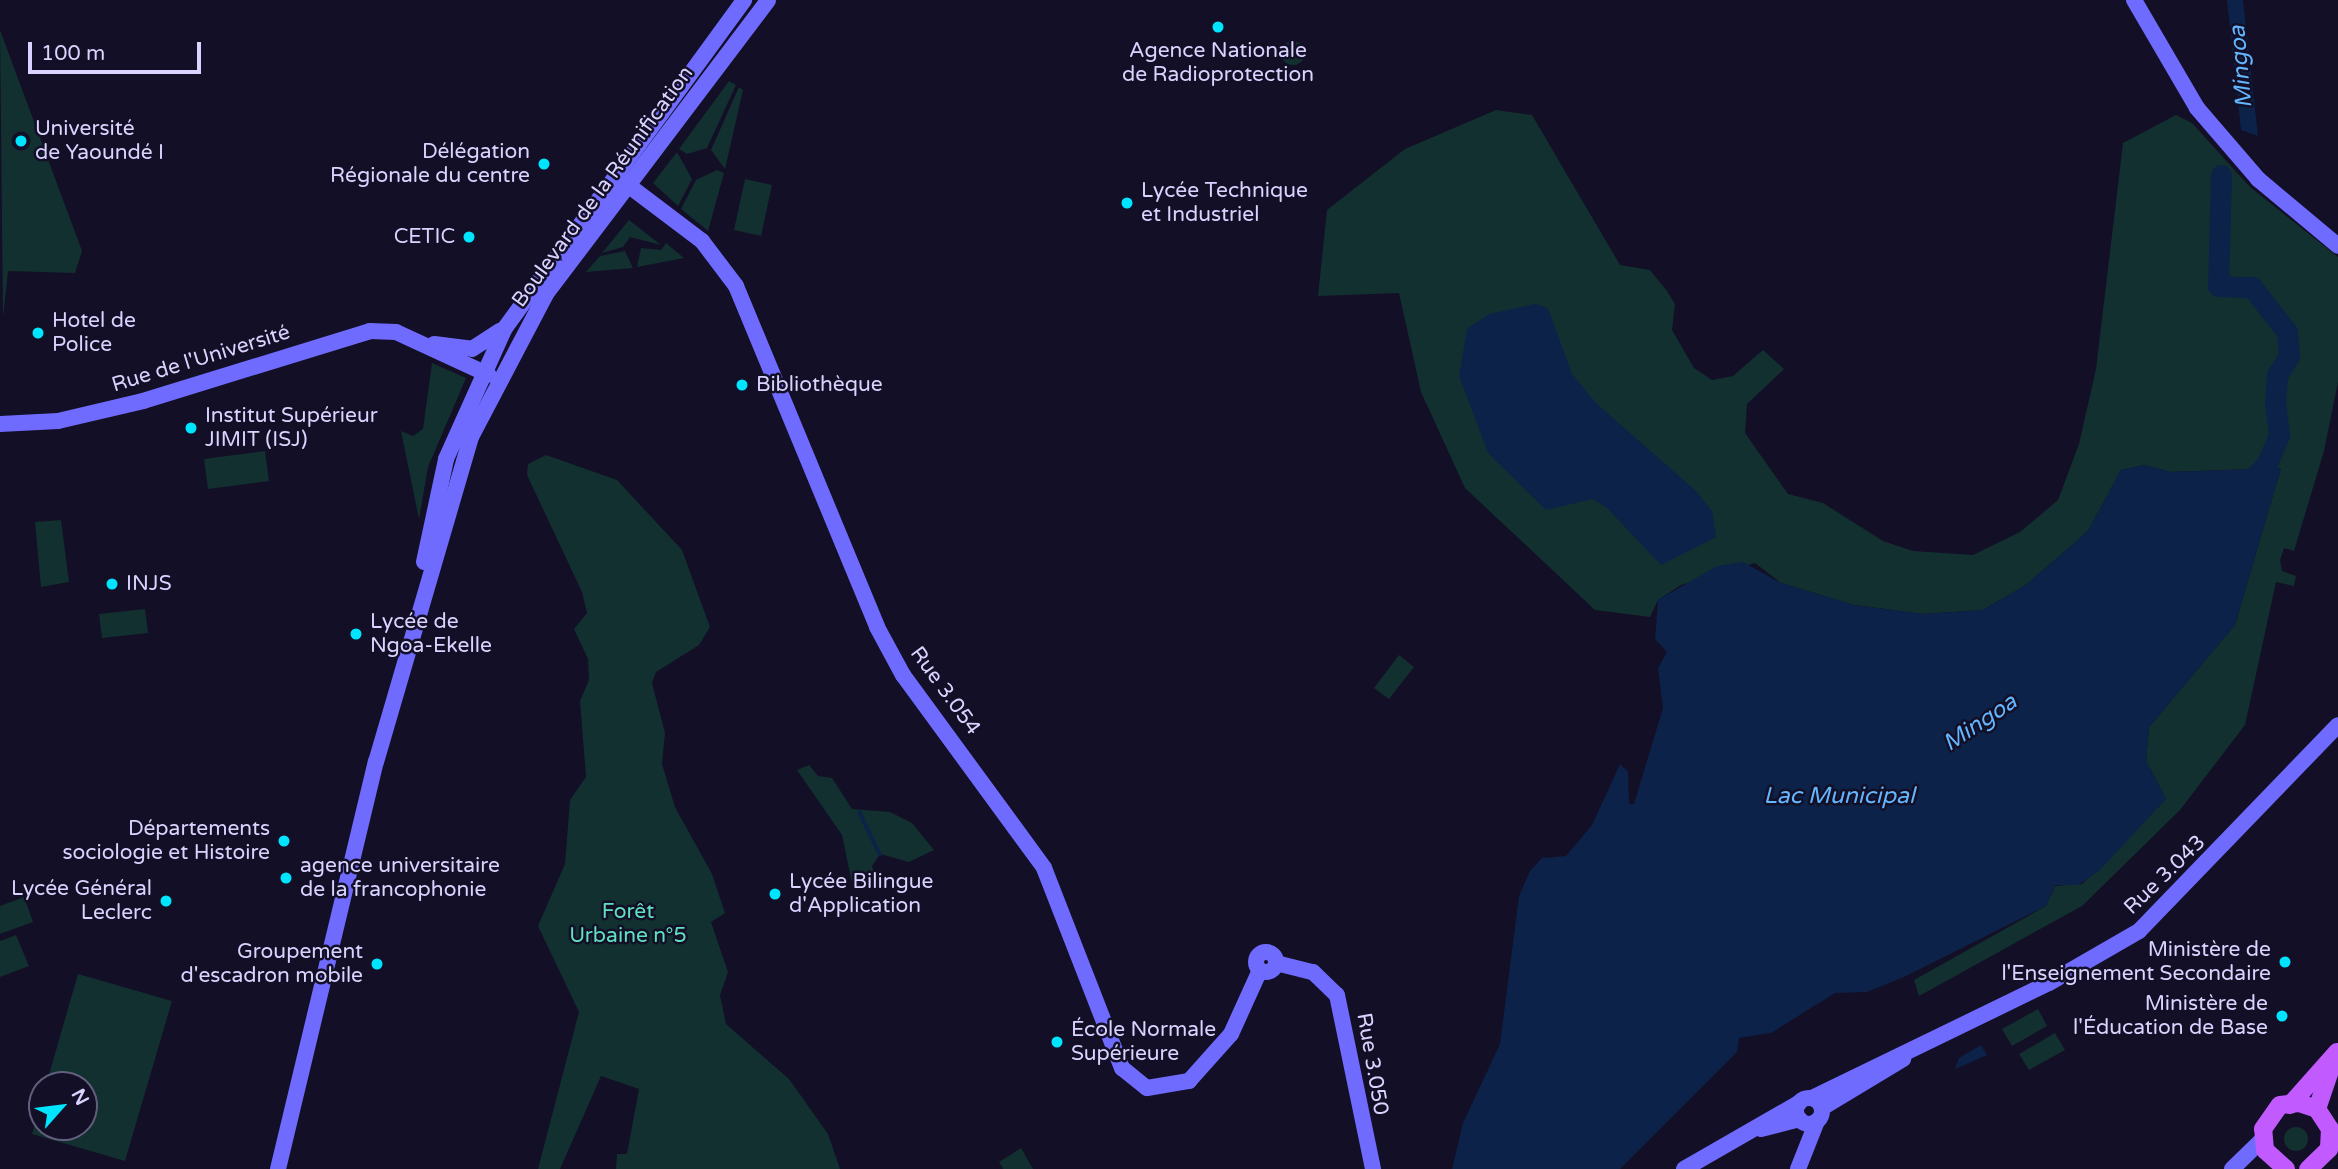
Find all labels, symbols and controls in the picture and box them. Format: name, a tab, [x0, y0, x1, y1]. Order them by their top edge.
marker: Agence Nationale de Radioprotection	[1210, 19, 1226, 35]
water label: Mingoa	[2224, 24, 2258, 110]
scale bar	[32, 28, 205, 72]
place label: Agence Nationale de Radioprotection	[1122, 38, 1314, 88]
text: 100 m	[41, 41, 105, 66]
street label: Boulevard de la Réunification	[507, 62, 699, 312]
place label: Université de Yaoundé I	[35, 116, 164, 166]
marker: Université de Yaoundé I	[13, 133, 29, 149]
place label: Délégation Régionale du centre	[330, 139, 530, 189]
marker: Délégation Régionale du centre	[536, 156, 552, 172]
place label: Lycée Technique et Industriel	[1141, 178, 1308, 228]
marker: Lycée Technique et Industriel	[1119, 195, 1135, 211]
place label: CETIC	[394, 224, 455, 250]
marker: CETIC	[461, 229, 477, 245]
place label: Hotel de Police	[52, 308, 136, 358]
street label: Rue de l'Université	[109, 320, 293, 398]
marker: Hotel de Police	[30, 325, 46, 341]
place label: Bibliothèque	[756, 372, 883, 398]
marker: Bibliothèque	[734, 377, 750, 393]
place label: Institut Supérieur JIMIT (ISJ)	[205, 403, 378, 453]
marker: Institut Supérieur JIMIT (ISJ)	[183, 420, 199, 436]
place label: INJS	[126, 571, 172, 597]
marker: INJS	[104, 576, 120, 592]
place label: Lycée de Ngoa-Ekelle	[370, 609, 492, 659]
marker: Lycée de Ngoa-Ekelle	[348, 626, 364, 642]
street label: Rue 3.054	[904, 642, 986, 740]
water label: Mingoa	[1938, 688, 2022, 758]
water label: Lac Municipal	[1763, 782, 1915, 810]
place label: Départements sociologie et Histoire	[62, 816, 270, 866]
street label: Rue 3.043	[2119, 830, 2211, 920]
marker: Départements sociologie et Histoire	[276, 833, 292, 849]
place label: agence universitaire de la francophonie	[300, 853, 500, 903]
place label: Lycée Bilingue d'Application	[789, 869, 933, 919]
marker: agence universitaire de la francophonie	[278, 870, 294, 886]
place label: Lycée Général Leclerc	[11, 876, 152, 926]
marker: Lycée Bilingue d'Application	[767, 886, 783, 902]
marker: Lycée Général Leclerc	[158, 893, 174, 909]
park label: Forêt Urbaine n°5	[569, 899, 687, 949]
place label: Ministère de l'Enseignement Secondaire	[2001, 937, 2271, 987]
place label: Groupement d'escadron mobile	[180, 939, 363, 989]
marker: Ministère de l'Enseignement Secondaire	[2277, 954, 2293, 970]
marker: Groupement d'escadron mobile	[369, 956, 385, 972]
place label: Ministère de l'Éducation de Base	[2073, 991, 2268, 1041]
marker: Ministère de l'Éducation de Base	[2274, 1008, 2290, 1024]
street label: Rue 3.050	[1351, 1011, 1393, 1117]
place label: École Normale Supérieure	[1071, 1017, 1216, 1067]
marker: École Normale Supérieure	[1049, 1034, 1065, 1050]
north arrow	[28, 1071, 98, 1141]
text: N	[66, 1085, 93, 1109]

